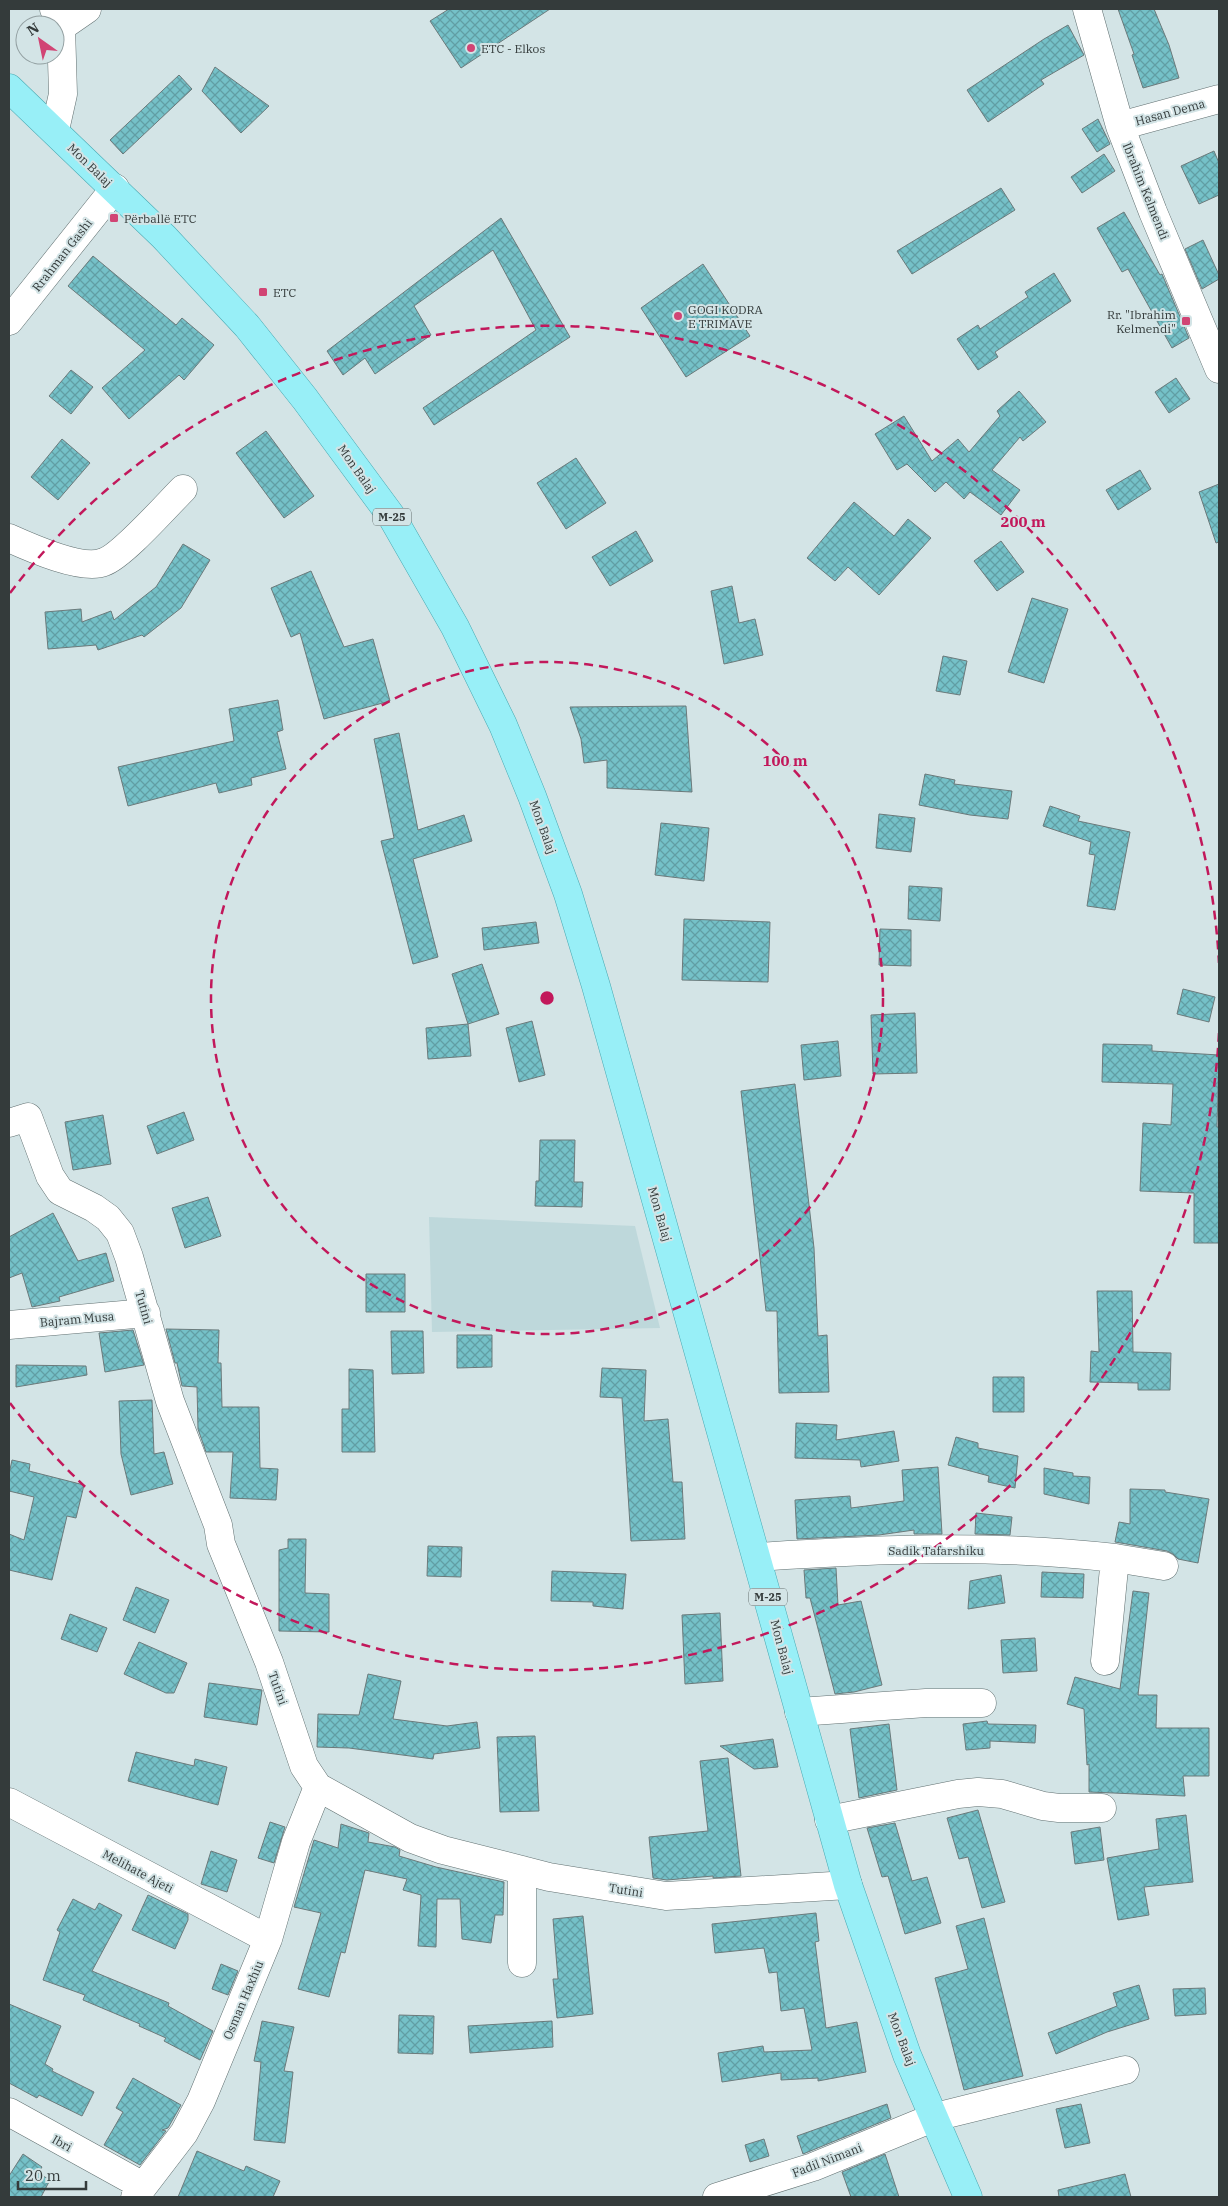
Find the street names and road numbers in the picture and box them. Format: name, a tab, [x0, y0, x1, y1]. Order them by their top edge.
street label: Hasan Dema	[1133, 95, 1207, 129]
street label: Mon Balaj	[65, 140, 115, 190]
street label: Ibrahim Kelmendi	[1120, 140, 1172, 242]
street label: Rrahman Gashi	[29, 215, 95, 294]
street label: Mon Balaj	[335, 442, 379, 496]
road number: M-25	[373, 508, 411, 526]
street label: Mon Balaj	[526, 798, 560, 856]
street label: Mon Balaj	[645, 1185, 675, 1243]
street label: Tutini	[132, 1288, 156, 1326]
street label: Bajram Musa	[39, 1308, 115, 1330]
street label: Sadik Tafarshiku	[888, 1543, 984, 1558]
road number: M-25	[749, 1588, 787, 1605]
street label: Mon Balaj	[767, 1618, 797, 1676]
street label: Tutini	[265, 1669, 291, 1707]
street label: Melihate Ajeti	[100, 1846, 176, 1896]
street label: Tutini	[608, 1880, 644, 1900]
street label: Osman Haxhiu	[220, 1958, 267, 2042]
street label: Mon Balaj	[885, 2010, 919, 2068]
street label: Ibri	[49, 2131, 75, 2155]
street label: Fadil Nimani	[790, 2140, 864, 2180]

